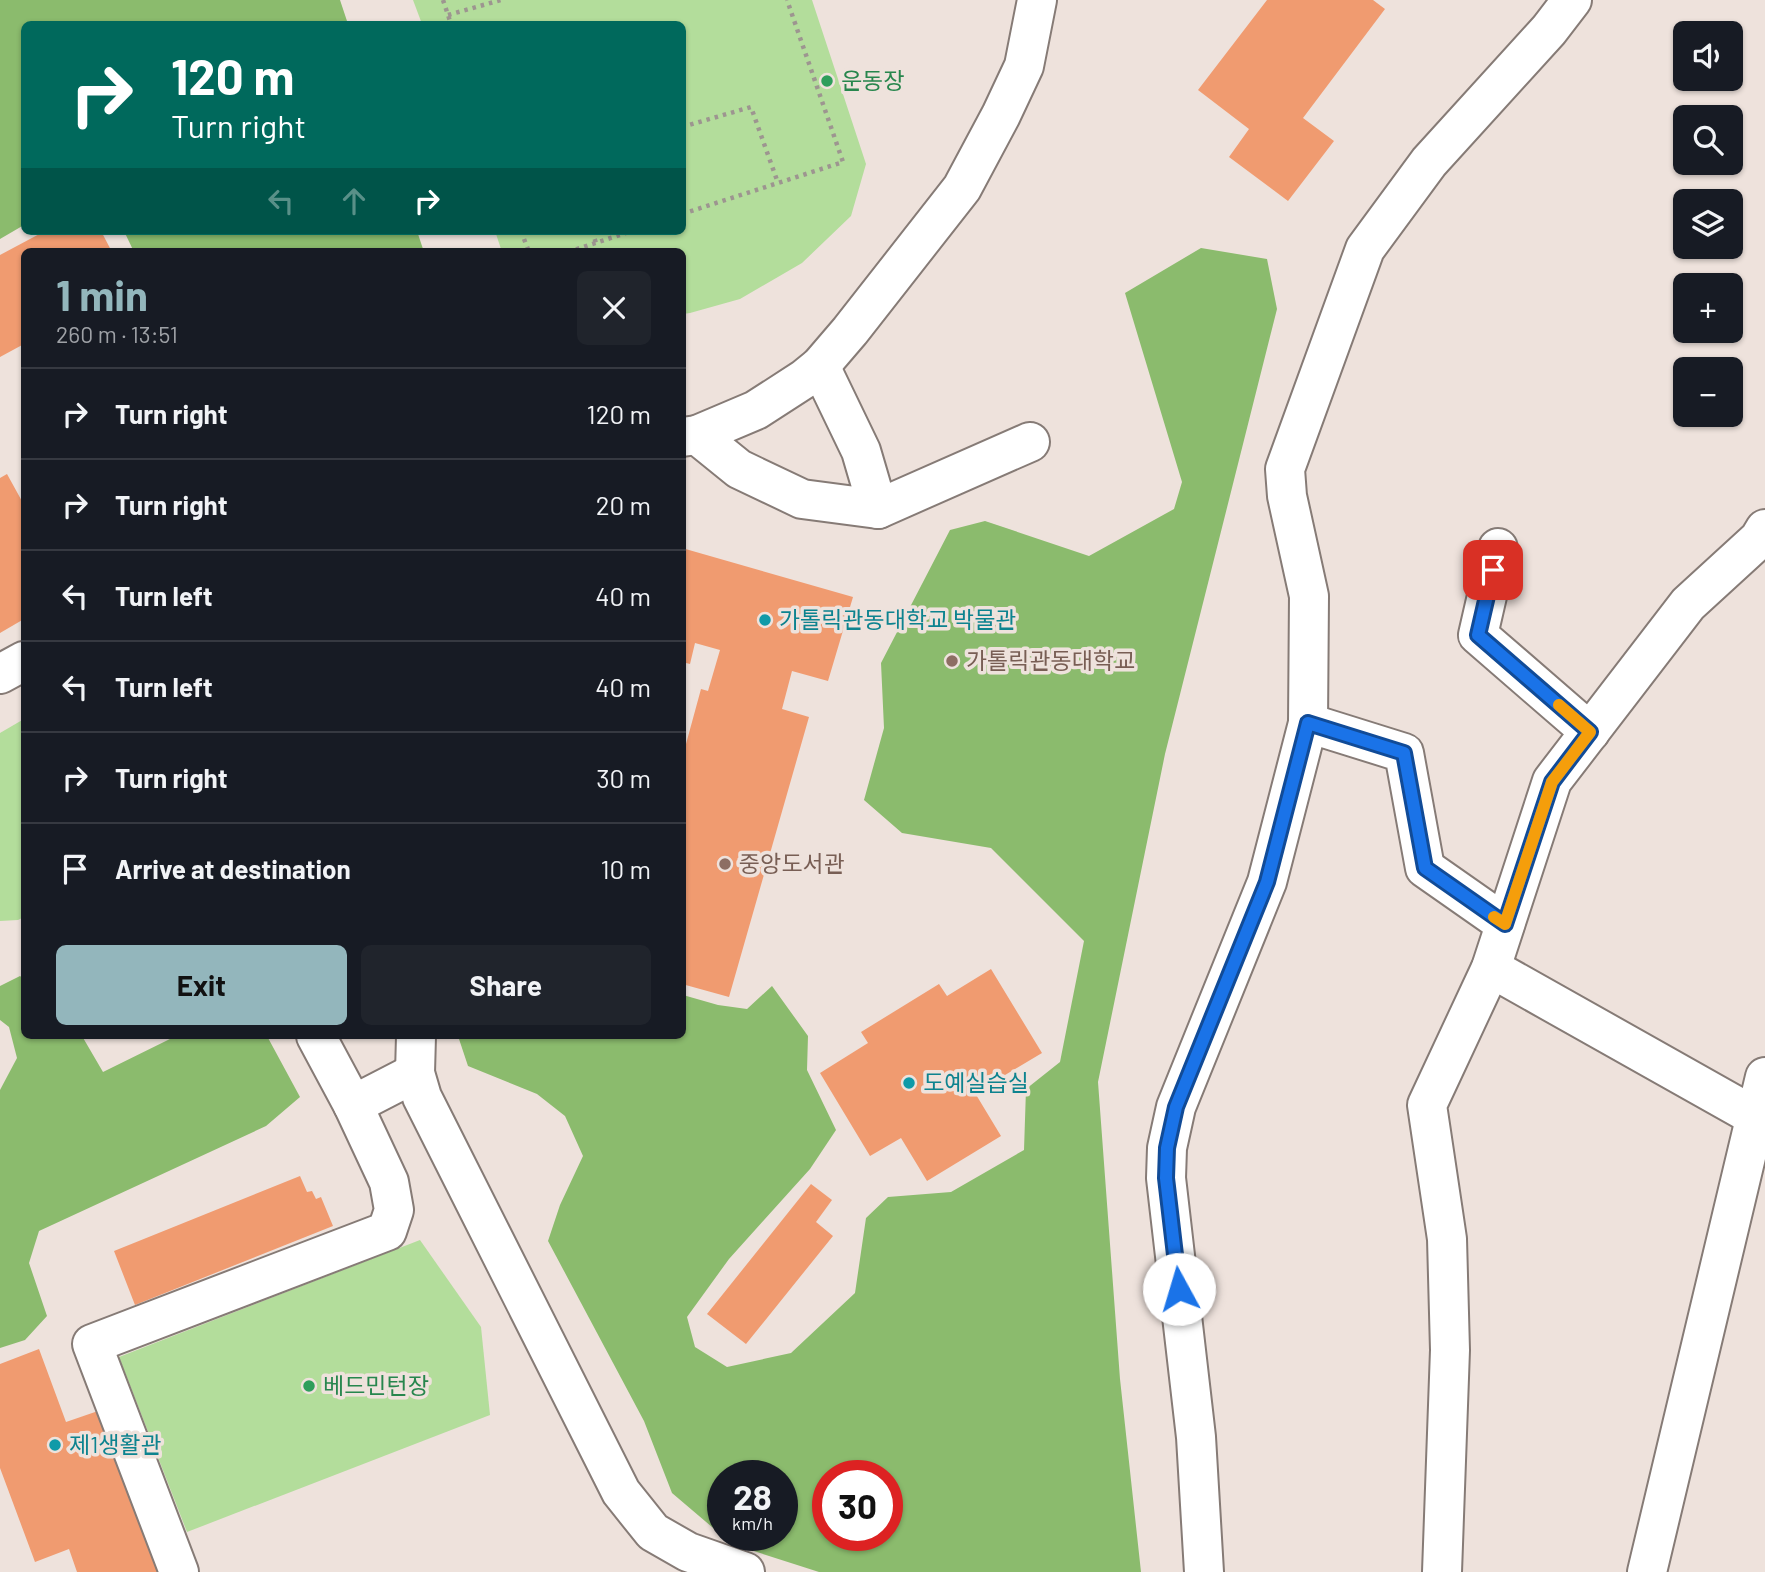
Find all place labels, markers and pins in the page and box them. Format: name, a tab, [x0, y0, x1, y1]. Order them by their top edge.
place label: 운동장	[841, 66, 904, 94]
marker: 운동장	[819, 73, 835, 89]
pin	[1463, 540, 1523, 600]
place label: 가톨릭관동대학교 박물관	[779, 605, 1016, 633]
marker: 가톨릭관동대학교 박물관	[757, 612, 773, 628]
place label: 가톨릭관동대학교	[966, 646, 1135, 674]
marker: 가톨릭관동대학교	[944, 653, 960, 669]
place label: 중앙도서관	[739, 849, 845, 877]
marker: 중앙도서관	[717, 856, 733, 872]
place label: 도예실습실	[923, 1068, 1029, 1096]
marker: 도예실습실	[901, 1075, 917, 1091]
place label: 베드민턴장	[323, 1371, 429, 1399]
marker: 베드민턴장	[301, 1378, 317, 1394]
place label: 제1생활관	[69, 1430, 162, 1458]
marker: 제1생활관	[47, 1437, 63, 1453]

